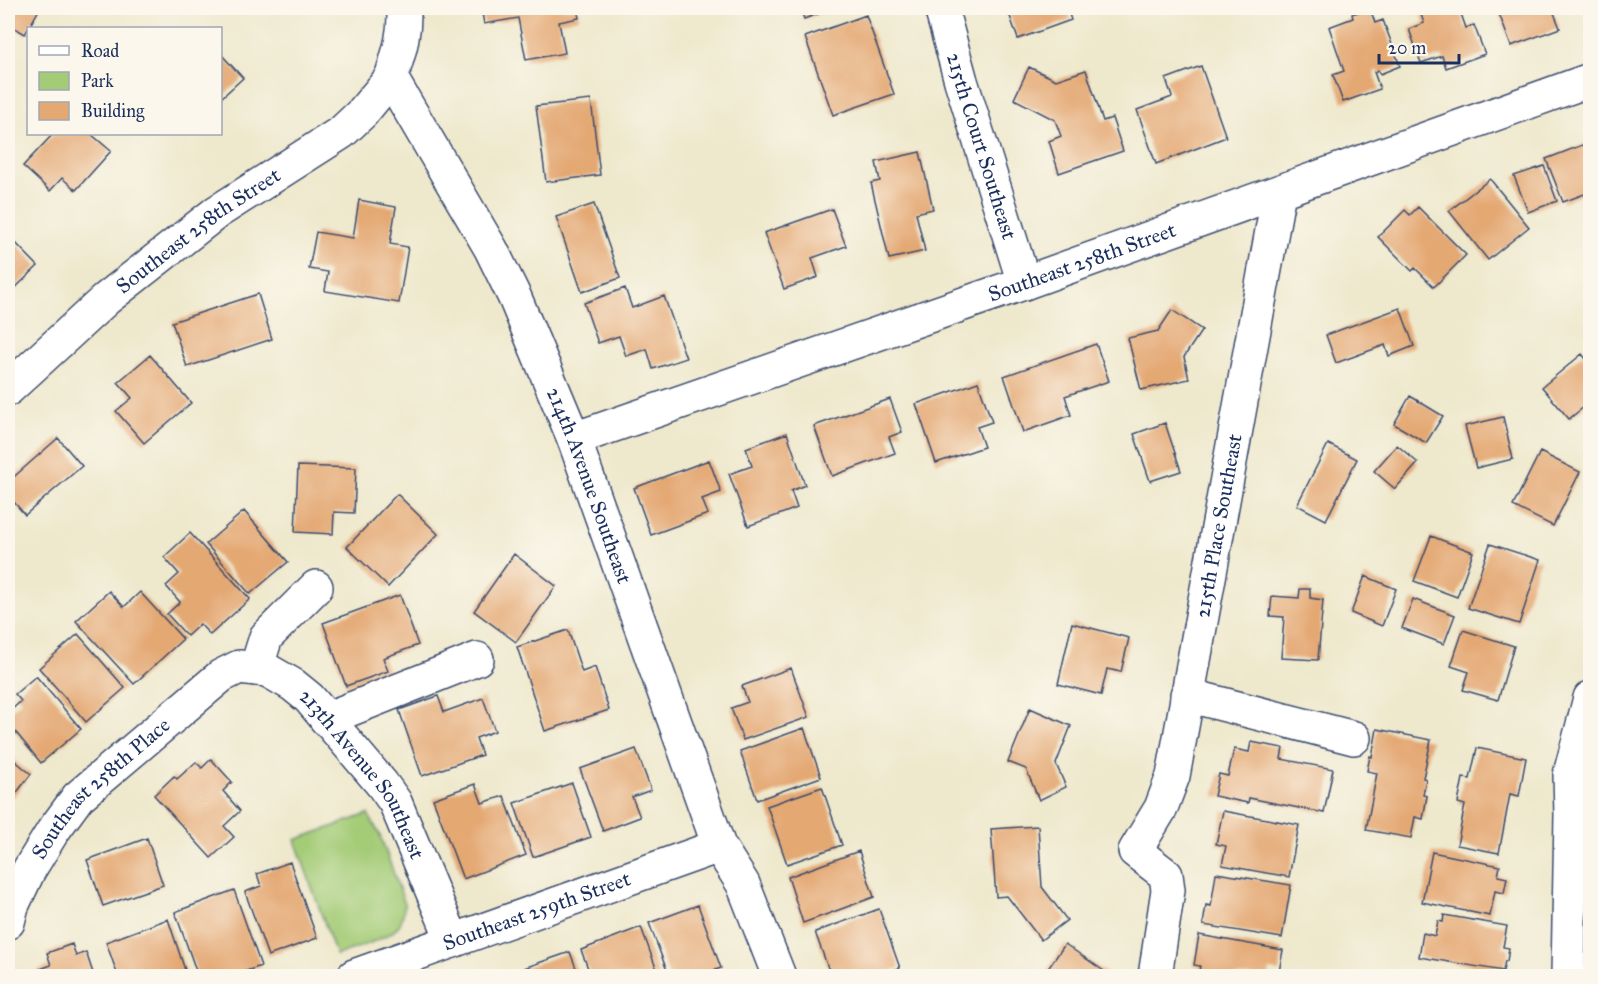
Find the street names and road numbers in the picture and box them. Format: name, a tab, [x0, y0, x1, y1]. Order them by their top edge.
street label: 215th Court Southeast	[941, 50, 1023, 243]
street label: Southeast 258th Street	[111, 162, 286, 299]
street label: Southeast 258th Street	[985, 216, 1180, 307]
street label: 214th Avenue Southeast	[541, 383, 638, 588]
street label: 215th Place Southeast	[1189, 431, 1248, 620]
street label: 213th Avenue Southeast	[294, 682, 431, 863]
street label: Southeast 258th Place	[26, 712, 175, 864]
street label: Southeast 259th Street	[439, 865, 635, 956]

